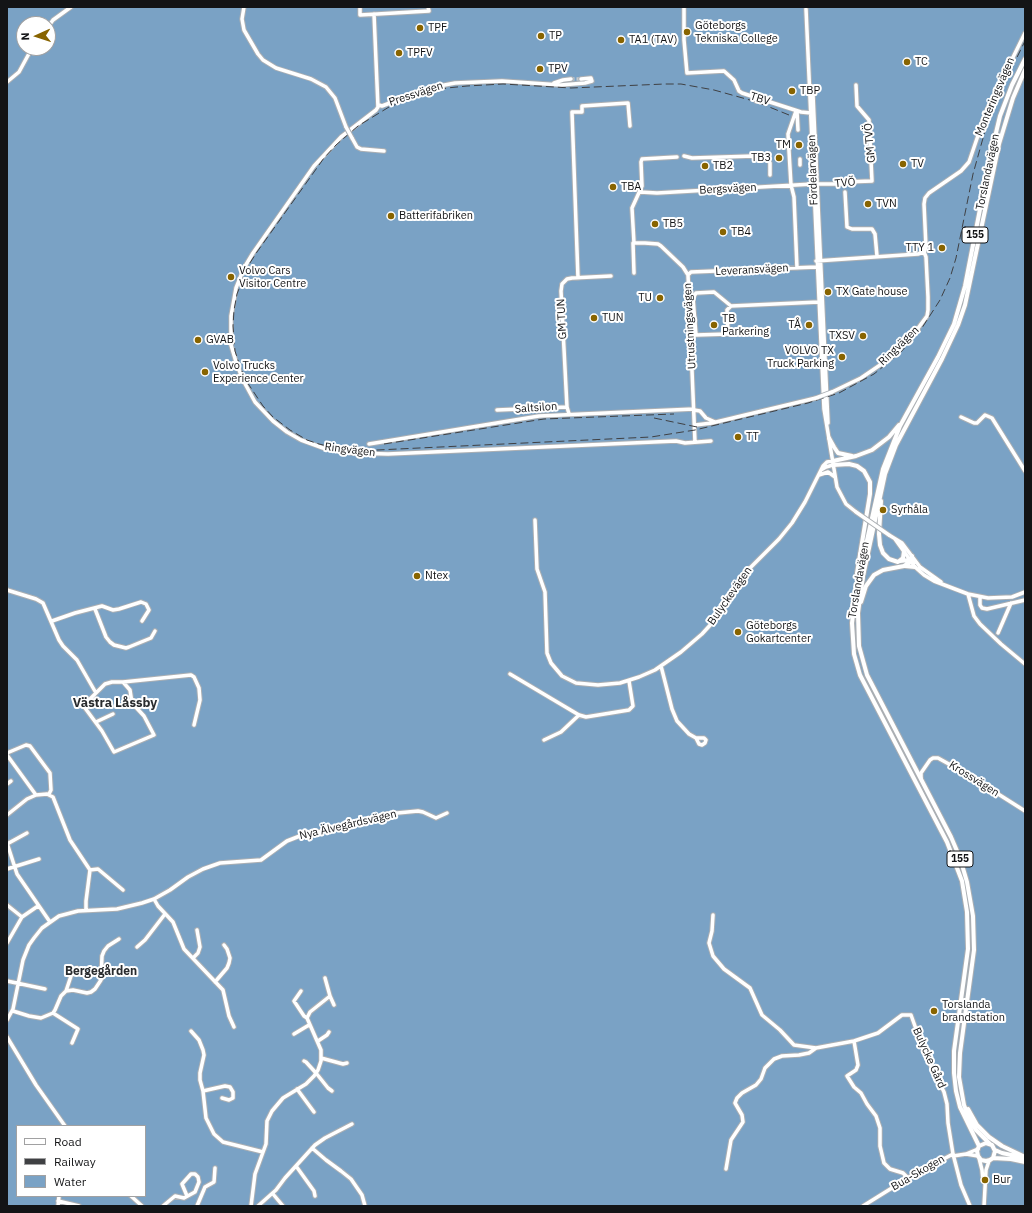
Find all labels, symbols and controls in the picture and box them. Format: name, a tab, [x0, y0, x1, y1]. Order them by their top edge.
north arrow	[16, 16, 56, 56]
place label: Göteborgs Tekniska College	[695, 19, 778, 45]
place label: TPF	[428, 21, 447, 35]
marker: TPF	[415, 23, 425, 33]
marker: Göteborgs Tekniska College	[682, 27, 692, 37]
place label: TP	[549, 29, 562, 43]
marker: TP	[536, 31, 546, 41]
text: N	[18, 32, 32, 41]
place label: TA1 (TAV)	[629, 33, 678, 47]
marker: TA1 (TAV)	[616, 35, 626, 45]
place label: TPFV	[407, 46, 433, 60]
marker: TPFV	[394, 48, 404, 58]
place label: TC	[915, 55, 928, 69]
street label: Monteringsvägen	[972, 56, 1018, 138]
marker: TC	[902, 57, 912, 67]
place label: TPV	[548, 62, 568, 76]
marker: TPV	[535, 64, 545, 74]
street label: Pressvägen	[387, 79, 445, 109]
place label: TBP	[800, 84, 820, 98]
marker: TBP	[787, 86, 797, 96]
street label: TBV	[749, 90, 771, 108]
street label: GM TVÖ	[862, 123, 878, 163]
street label: Torslandavägen	[973, 133, 1003, 211]
street label: Fördelarvägen	[805, 134, 821, 206]
place label: TM	[776, 138, 791, 152]
marker: TM	[794, 140, 804, 150]
place label: TB3	[751, 151, 771, 165]
marker: TB3	[774, 153, 784, 163]
place label: TV	[911, 157, 924, 171]
place label: TB2	[713, 159, 733, 173]
marker: TV	[898, 159, 908, 169]
marker: TB2	[700, 161, 710, 171]
street label: TVÖ	[834, 175, 856, 191]
place label: TBA	[621, 180, 641, 194]
street label: Bergsvägen	[699, 181, 757, 197]
marker: TBA	[608, 182, 618, 192]
place label: TVN	[876, 197, 897, 211]
marker: TVN	[863, 199, 873, 209]
place label: Batterifabriken	[399, 209, 473, 223]
marker: Batterifabriken	[386, 211, 396, 221]
place label: TB5	[663, 217, 683, 231]
marker: TB5	[650, 219, 660, 229]
place label: TB4	[731, 225, 751, 239]
marker: TB4	[718, 227, 728, 237]
road number: 155	[962, 227, 988, 243]
place label: TTY 1	[905, 241, 934, 255]
marker: TTY 1	[937, 243, 947, 253]
street label: Leveransvägen	[715, 261, 789, 279]
place label: Volvo Cars Visitor Centre	[239, 264, 306, 290]
marker: Volvo Cars Visitor Centre	[226, 272, 236, 282]
street label: Utrustningsvägen	[681, 283, 699, 369]
place label: TX Gate house	[836, 285, 908, 299]
marker: TX Gate house	[823, 287, 833, 297]
place label: TU	[638, 291, 652, 305]
marker: TU	[655, 293, 665, 303]
street label: GM TUN	[554, 298, 570, 340]
place label: TUN	[602, 311, 624, 325]
place label: TB Parkering	[722, 312, 769, 338]
marker: TUN	[589, 313, 599, 323]
place label: TÅ	[788, 318, 801, 332]
marker: TB Parkering	[709, 320, 719, 330]
marker: TÅ	[804, 320, 814, 330]
street label: Ringvägen	[876, 324, 922, 368]
place label: TXSV	[829, 329, 855, 343]
marker: TXSV	[858, 331, 868, 341]
place label: GVAB	[206, 333, 234, 347]
marker: GVAB	[193, 335, 203, 345]
place label: VOLVO TX Truck Parking	[767, 344, 834, 370]
marker: VOLVO TX Truck Parking	[837, 352, 847, 362]
place label: Volvo Trucks Experience Center	[213, 359, 304, 385]
marker: Volvo Trucks Experience Center	[200, 367, 210, 377]
street label: Saltsilon	[514, 400, 558, 416]
place label: TT	[746, 430, 759, 444]
marker: TT	[733, 432, 743, 442]
street label: Ringvägen	[324, 440, 376, 460]
place label: Syrhåla	[891, 503, 928, 517]
marker: Syrhåla	[878, 505, 888, 515]
street label: Torslandavägen	[846, 541, 872, 619]
street label: Bulyckevägen	[705, 564, 755, 628]
place label: Ntex	[425, 569, 448, 583]
marker: Ntex	[412, 571, 422, 581]
place label: Göteborgs Gokartcenter	[746, 619, 811, 645]
marker: Göteborgs Gokartcenter	[733, 627, 743, 637]
district label: Västra Låssby	[73, 695, 157, 711]
street label: Krossvägen	[946, 758, 1002, 800]
street label: Nya Älvegårdsvägen	[298, 807, 398, 843]
road number: 155	[947, 851, 973, 867]
district label: Bergegården	[65, 965, 137, 979]
place label: Torslanda brandstation	[942, 998, 1005, 1024]
marker: Torslanda brandstation	[929, 1006, 939, 1016]
street label: Bulycke Gård	[910, 1025, 948, 1091]
legend	[16, 1125, 146, 1197]
text: Road	[54, 1134, 82, 1149]
street label: Bua-Skogen	[889, 1152, 947, 1194]
text: Railway	[54, 1154, 96, 1169]
place label: Bur	[993, 1173, 1010, 1187]
text: Water	[54, 1174, 86, 1189]
marker: Bur	[980, 1175, 990, 1185]

